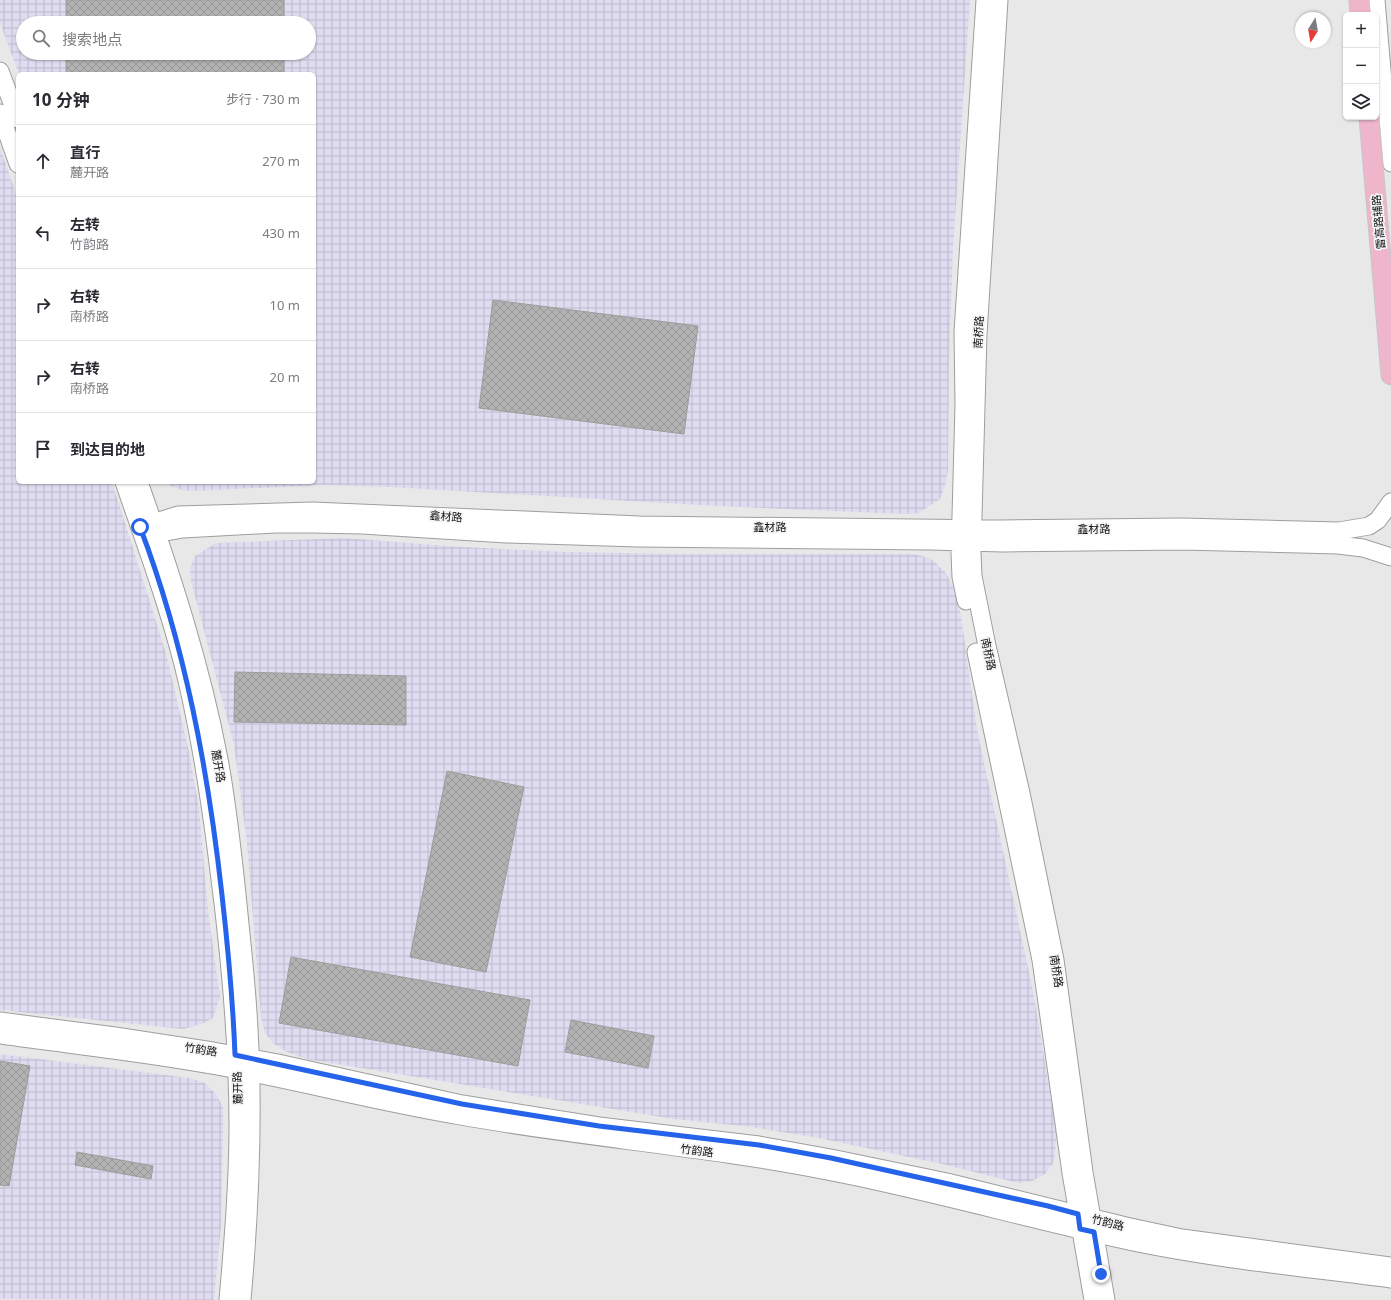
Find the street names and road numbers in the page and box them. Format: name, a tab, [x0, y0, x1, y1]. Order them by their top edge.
street label: 雷高路辅路	[1368, 194, 1388, 250]
street label: 南桥路	[970, 315, 986, 349]
street label: 鑫材路	[429, 507, 463, 525]
street label: 鑫材路	[754, 519, 787, 534]
street label: 鑫材路	[1078, 521, 1111, 536]
street label: 南桥路	[978, 636, 1000, 672]
street label: 麓开路	[209, 748, 229, 784]
street label: 南桥路	[1047, 954, 1067, 988]
street label: 竹韵路	[184, 1039, 218, 1059]
street label: 麓开路	[229, 1071, 245, 1105]
street label: 竹韵路	[680, 1141, 714, 1159]
street label: 竹韵路	[1090, 1211, 1126, 1233]

